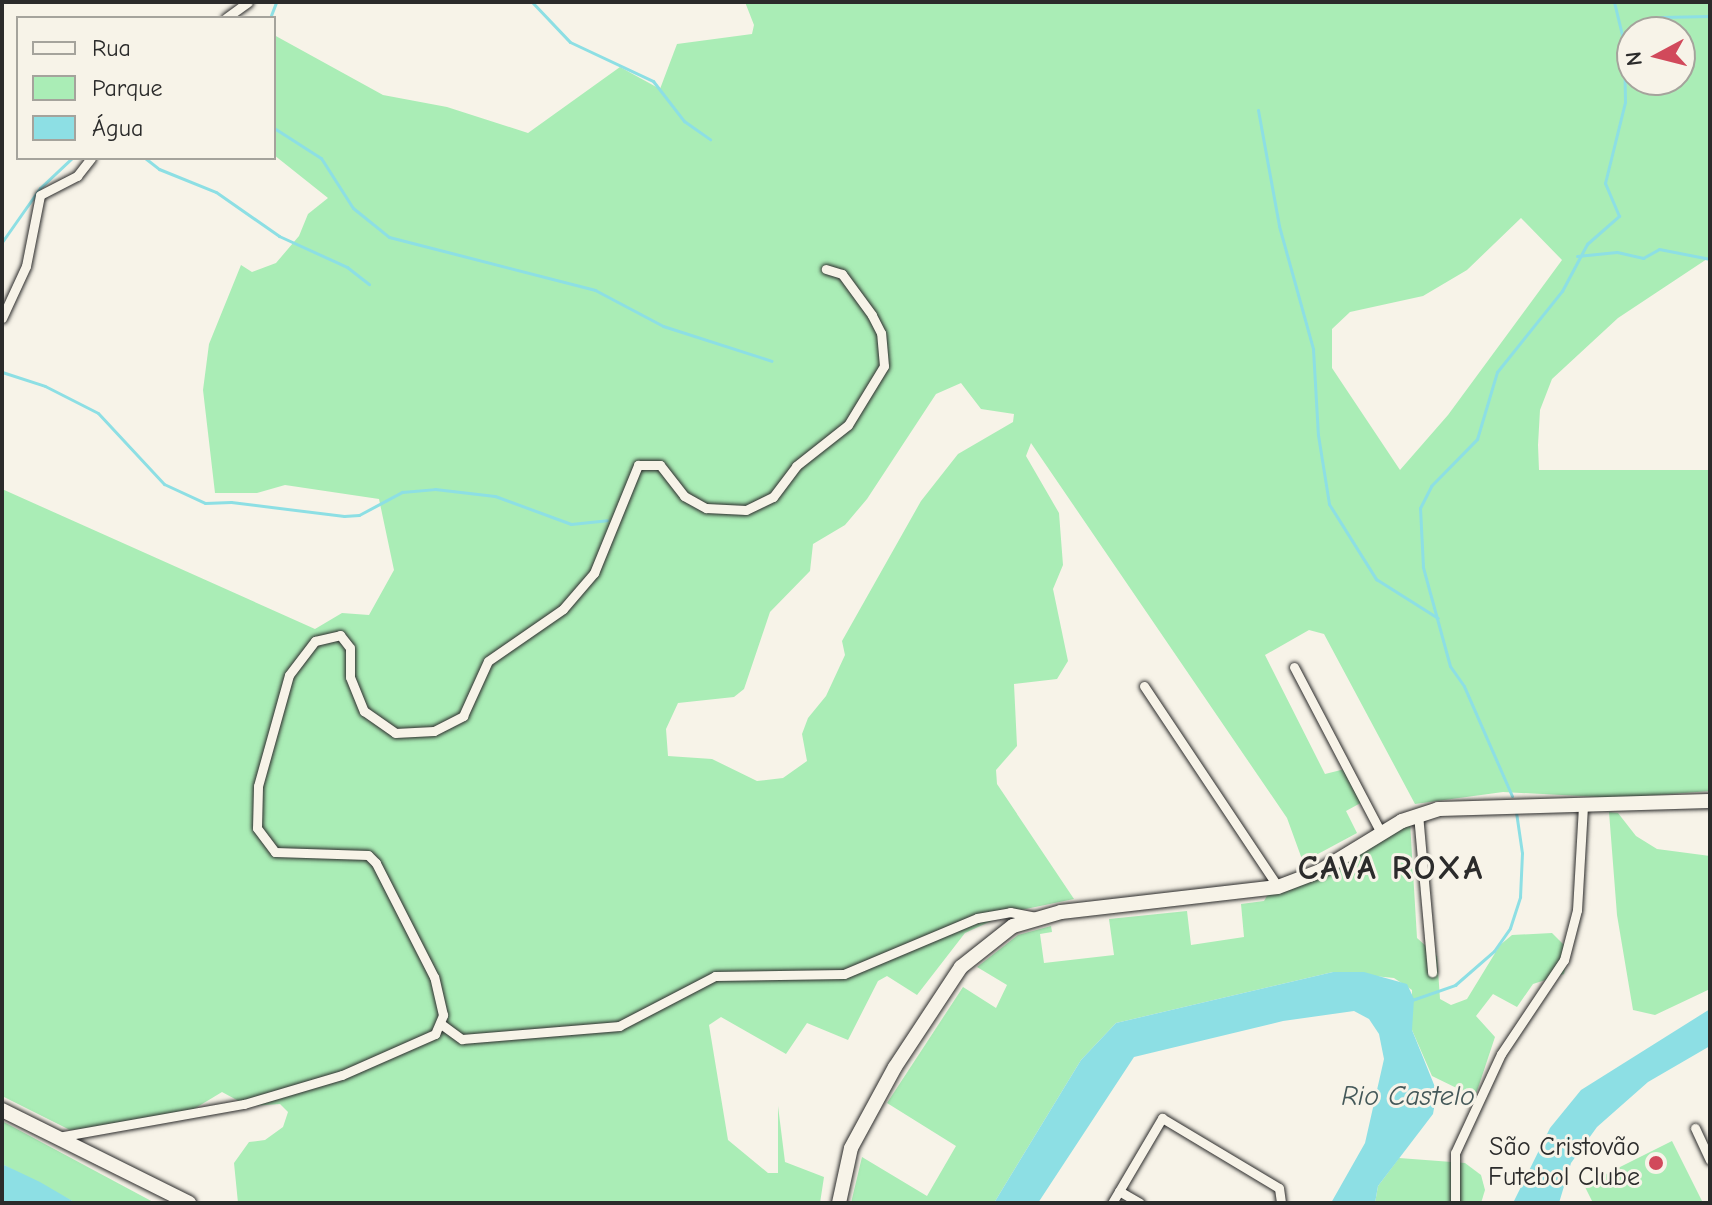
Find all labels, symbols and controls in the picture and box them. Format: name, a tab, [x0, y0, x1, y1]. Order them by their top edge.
legend	[16, 16, 276, 160]
north arrow	[1616, 16, 1696, 96]
text: Rua	[92, 34, 131, 62]
text: N	[1620, 50, 1648, 67]
text: Parque	[92, 74, 163, 102]
text: Água	[92, 114, 143, 142]
district label: CAVA ROXA	[1298, 849, 1484, 889]
water label: Rio Castelo	[1341, 1079, 1475, 1113]
place label: São Cristovão Futebol Clube	[1488, 1132, 1640, 1194]
marker: São Cristovão Futebol Clube	[1647, 1154, 1665, 1172]

